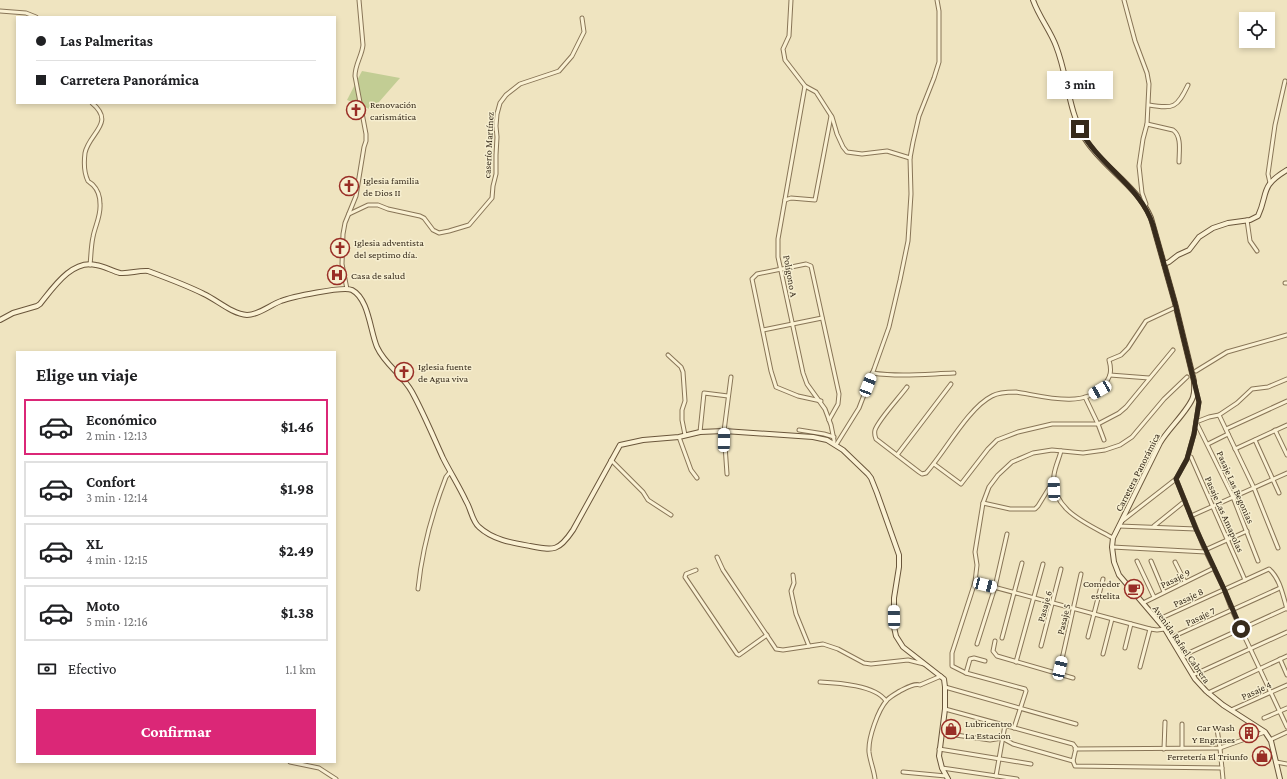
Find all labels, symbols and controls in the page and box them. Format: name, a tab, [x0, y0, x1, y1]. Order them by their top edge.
map controls	[1239, 12, 1275, 48]
button: locate	[1239, 12, 1275, 48]
text: Las Palmeritas	[60, 33, 153, 49]
callout: 3 min	[1047, 71, 1113, 99]
text: Carretera Panorámica	[60, 72, 199, 88]
text: 3 min	[1064, 77, 1096, 92]
church icon: Renovación carismática	[345, 99, 367, 121]
place label: Renovación carismática	[370, 99, 417, 122]
street label: caserío Martínez	[481, 112, 496, 179]
route end	[1071, 120, 1089, 138]
church icon: Iglesia familia de Dios II	[338, 175, 360, 197]
place label: Iglesia familia de Dios II	[363, 175, 419, 198]
church icon: Iglesia adventista del septimo día.	[329, 237, 351, 259]
place label: Iglesia adventista del septimo día.	[354, 237, 424, 260]
street label: Polígono A	[781, 254, 800, 298]
hospital icon: Casa de salud	[326, 264, 348, 286]
place label: Casa de salud	[351, 270, 406, 281]
church icon: Iglesia fuente de Agua viva	[393, 361, 415, 383]
place label: Iglesia fuente de Agua viva	[418, 361, 472, 384]
text: Elige un viaje	[36, 365, 138, 385]
car	[858, 372, 878, 398]
car	[1087, 379, 1113, 401]
icon: car	[38, 409, 74, 445]
text: Económico	[86, 412, 157, 428]
text: $1.46	[281, 419, 314, 435]
text: 2 min · 12:13	[86, 428, 147, 443]
car	[718, 428, 730, 452]
street label: Carretera Panorámica	[1113, 431, 1162, 513]
street label: Pasaje Las Begonias	[1214, 449, 1257, 526]
icon: car	[38, 471, 74, 507]
text: Confort	[86, 474, 135, 490]
street label: Pasaje Las Amapolas	[1202, 475, 1246, 554]
car	[1048, 477, 1060, 501]
text: $1.98	[280, 481, 314, 497]
text: 3 min · 12:14	[86, 490, 148, 505]
icon: car	[38, 533, 74, 569]
text: XL	[86, 536, 103, 552]
text: $2.49	[279, 543, 314, 559]
text: 4 min · 12:15	[86, 552, 148, 567]
street label: Pasaje 9	[1159, 567, 1192, 591]
car	[972, 576, 998, 594]
place label: Comedor estelita	[1083, 578, 1120, 601]
cafe icon: Comedor estelita	[1123, 578, 1145, 600]
street label: Pasaje 8	[1171, 586, 1206, 610]
street label: Pasaje 6	[1035, 589, 1055, 623]
icon: car	[38, 595, 74, 631]
text: Moto	[86, 598, 120, 614]
street label: Pasaje 5	[1055, 602, 1073, 636]
street label: Avenida Rafael Cabrera	[1151, 603, 1213, 685]
text: $1.38	[281, 605, 314, 621]
car	[888, 605, 900, 629]
street label: Pasaje 7	[1184, 605, 1218, 629]
text: 5 min · 12:16	[86, 614, 148, 629]
route start	[1232, 620, 1250, 638]
car	[1051, 655, 1069, 681]
icon: cash	[36, 658, 58, 680]
text: Efectivo	[68, 661, 116, 677]
text: 1.1 km	[285, 662, 316, 677]
street label: Pasaje 4	[1239, 679, 1273, 703]
button: Confirmar	[36, 709, 316, 755]
shop icon: Lubricentro La Estacion	[940, 718, 962, 740]
place label: Lubricentro La Estacion	[965, 718, 1012, 741]
place label: Car Wash Y Engrases	[1192, 722, 1236, 745]
building icon: Car Wash Y Engrases	[1238, 722, 1260, 744]
shop icon: Ferretería El Triunfo	[1251, 745, 1273, 767]
place label: Ferretería El Triunfo	[1167, 751, 1248, 762]

